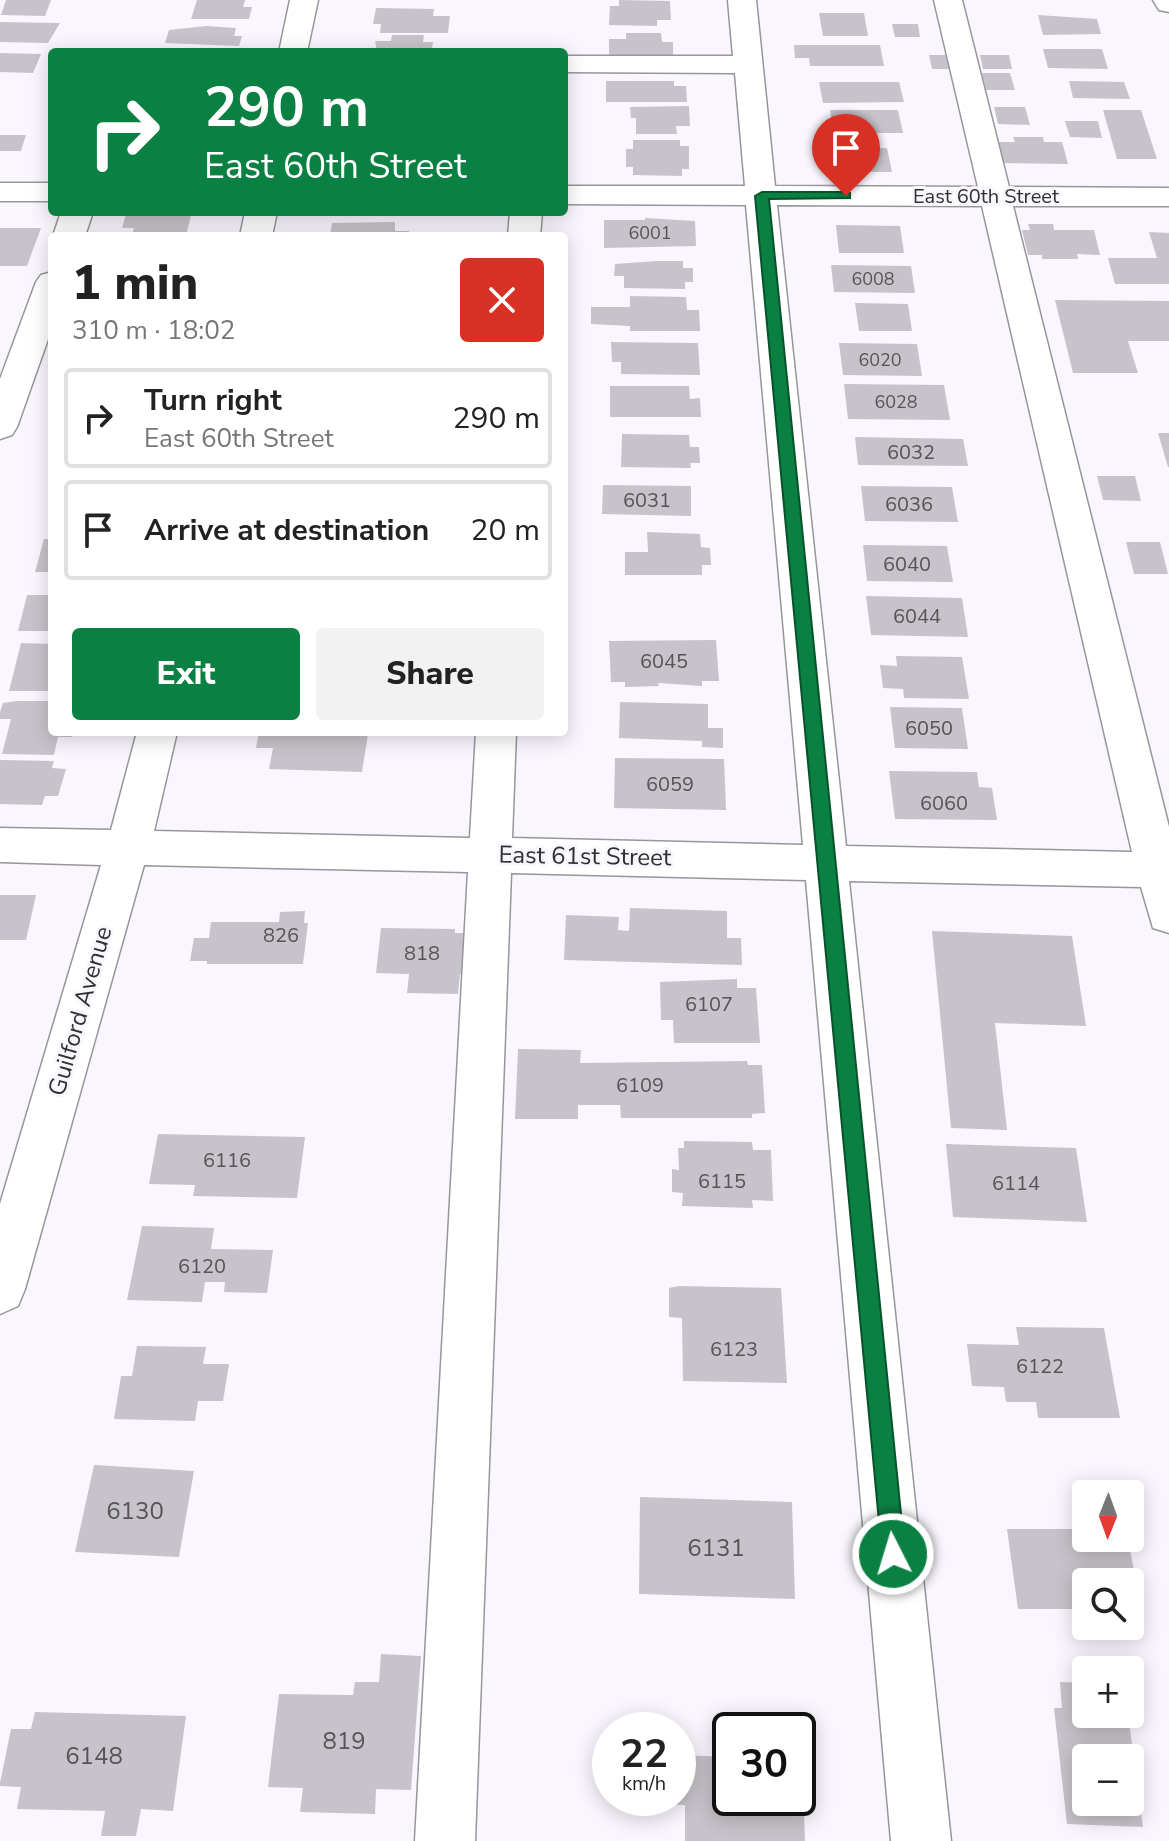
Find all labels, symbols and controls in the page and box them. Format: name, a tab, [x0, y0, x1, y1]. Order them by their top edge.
text: 290 m	[204, 69, 369, 146]
icon: right	[72, 80, 176, 184]
pin	[812, 114, 880, 196]
icon: arrive	[824, 126, 868, 170]
text: East 60th Street	[204, 142, 467, 191]
street label: East 60th Street	[913, 183, 1060, 210]
house number: 6001	[628, 221, 672, 245]
text: 1 min	[72, 250, 198, 316]
button: close	[460, 258, 544, 342]
house number: 6008	[851, 267, 895, 291]
text: 310 m · 18:02	[72, 313, 235, 348]
house number: 6020	[858, 348, 902, 372]
text: Turn right	[144, 380, 282, 421]
house number: 6028	[874, 390, 918, 414]
icon: right	[76, 396, 120, 440]
text: 290 m	[453, 398, 540, 439]
text: East 60th Street	[144, 421, 334, 456]
house number: 6032	[887, 439, 935, 466]
house number: 6031	[623, 487, 671, 514]
house number: 6036	[885, 491, 933, 518]
icon: arrive	[76, 508, 120, 552]
text: Arrive at destination	[144, 510, 429, 551]
text: 20 m	[471, 510, 540, 551]
house number: 6040	[883, 551, 931, 578]
house number: 6044	[893, 603, 941, 630]
button: Exit	[72, 628, 300, 720]
button: Share	[316, 628, 544, 720]
house number: 6045	[640, 648, 688, 675]
house number: 6050	[905, 715, 953, 742]
house number: 6059	[646, 771, 694, 798]
house number: 6060	[920, 790, 968, 817]
street label: East 61st Street	[498, 838, 672, 874]
house number: 826	[263, 922, 299, 949]
street label: Guilford Avenue	[41, 923, 119, 1099]
house number: 818	[404, 940, 440, 967]
house number: 6107	[685, 991, 733, 1018]
house number: 6109	[616, 1072, 664, 1099]
house number: 6116	[203, 1147, 251, 1174]
house number: 6115	[698, 1168, 746, 1195]
house number: 6114	[992, 1170, 1040, 1197]
house number: 6120	[178, 1253, 226, 1280]
house number: 6123	[710, 1336, 758, 1363]
house number: 6122	[1016, 1353, 1064, 1380]
north arrow	[1072, 1480, 1144, 1552]
map controls	[1072, 1480, 1144, 1816]
house number: 6130	[106, 1495, 164, 1527]
position arrow	[851, 1512, 935, 1596]
house number: 6131	[687, 1532, 745, 1564]
button: search	[1072, 1568, 1144, 1640]
button: +	[1072, 1656, 1144, 1728]
speed limit sign: 30	[712, 1712, 816, 1816]
house number: 819	[322, 1725, 366, 1757]
text: 22	[620, 1727, 668, 1781]
house number: 6148	[65, 1740, 123, 1772]
button: −	[1072, 1744, 1144, 1816]
text: km/h	[622, 1770, 666, 1797]

